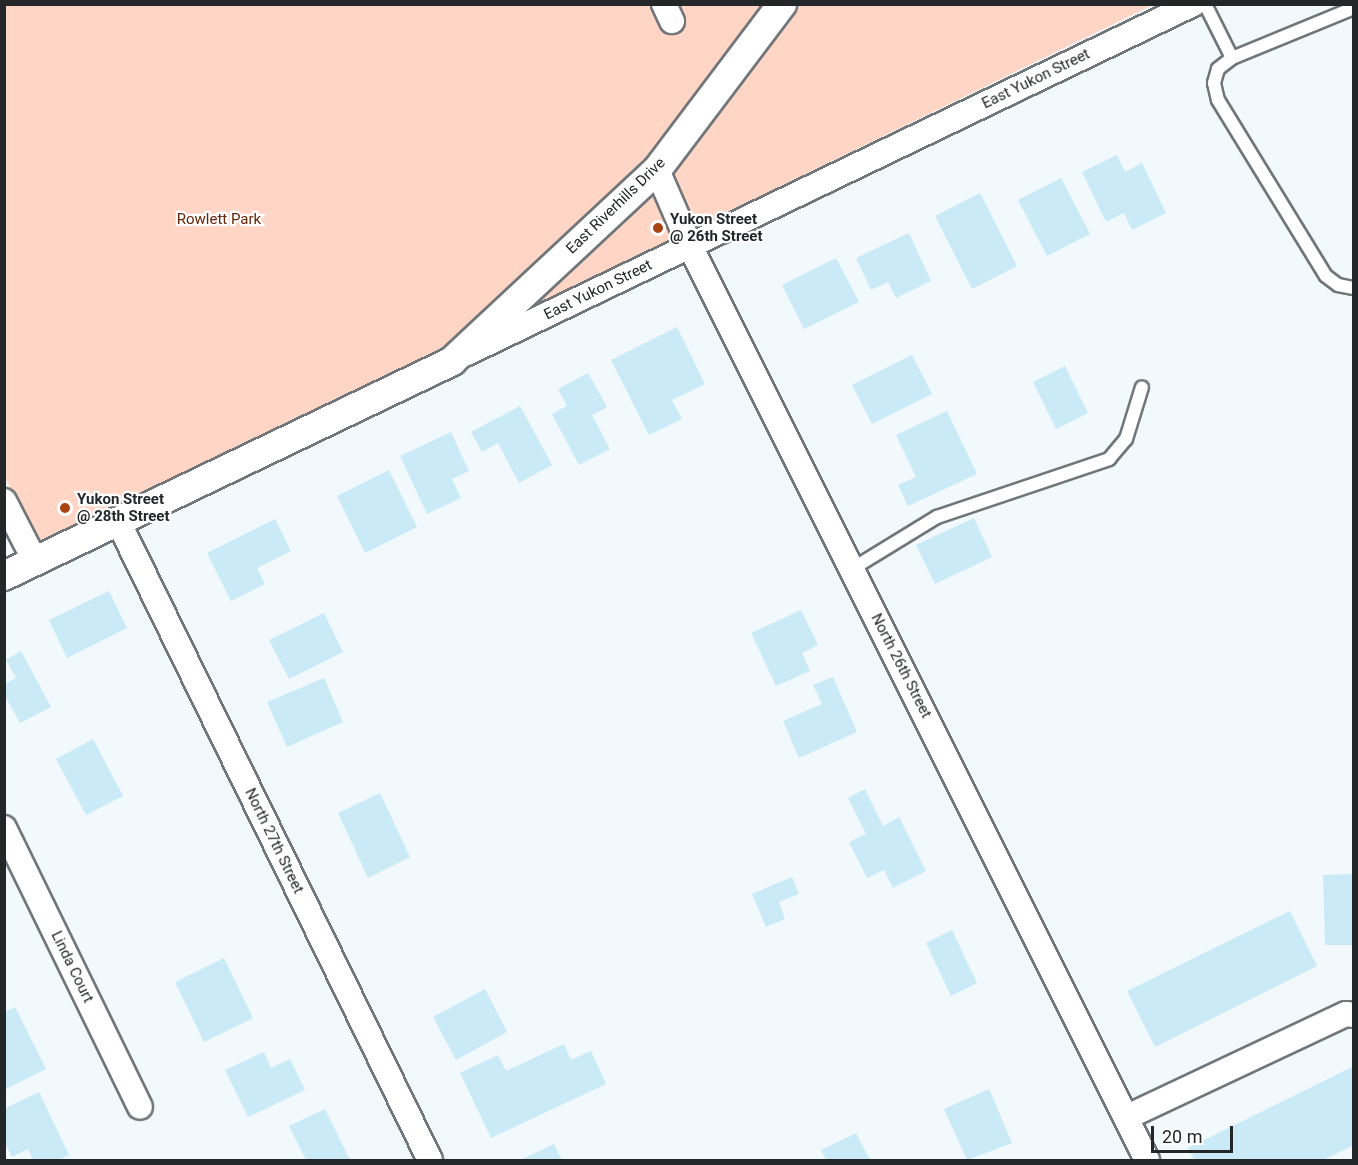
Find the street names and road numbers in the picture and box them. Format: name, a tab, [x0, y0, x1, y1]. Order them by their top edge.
street label: East Yukon Street	[979, 45, 1093, 113]
street label: East Riverhills Drive	[563, 154, 669, 258]
street label: East Yukon Street	[541, 256, 655, 324]
street label: North 26th Street	[867, 611, 935, 721]
street label: North 27th Street	[241, 785, 307, 897]
street label: Linda Court	[47, 928, 97, 1006]

